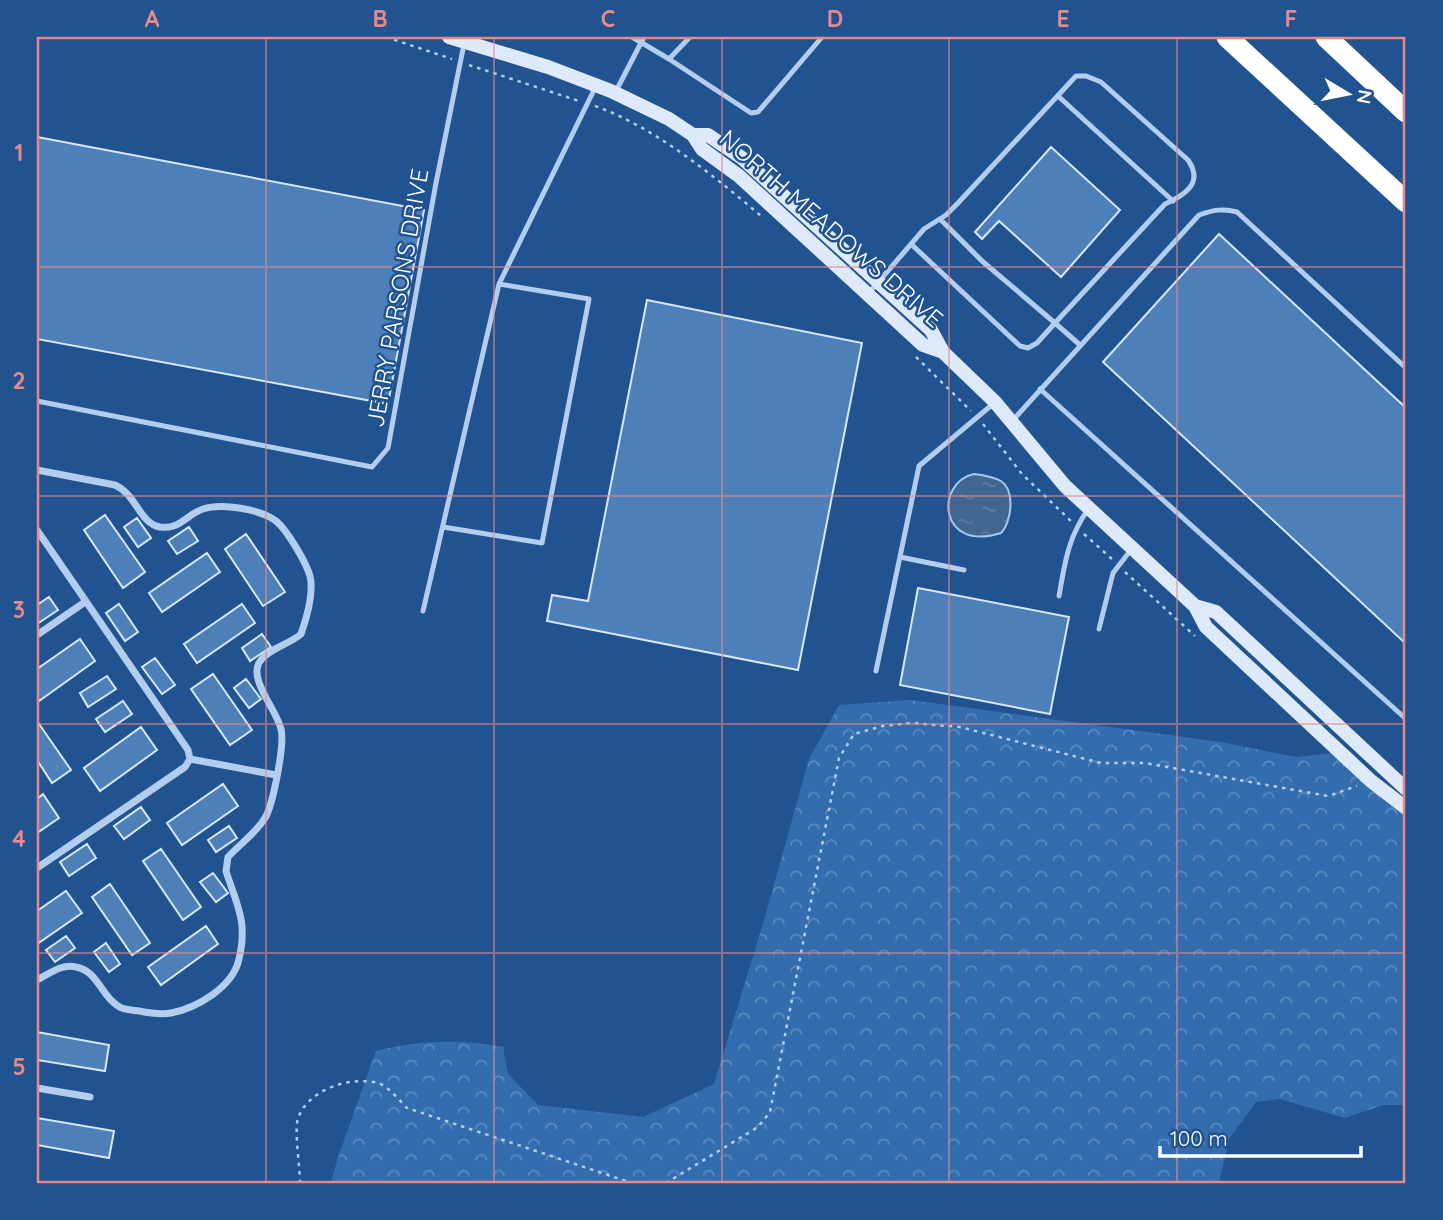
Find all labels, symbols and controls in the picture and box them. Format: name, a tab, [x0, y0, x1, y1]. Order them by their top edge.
text: A	[145, 4, 160, 33]
text: B	[372, 4, 388, 33]
text: C	[601, 4, 615, 33]
text: D	[827, 4, 843, 33]
text: E	[1056, 4, 1070, 33]
text: F	[1285, 4, 1297, 33]
north arrow	[1314, 60, 1384, 130]
text: N	[1352, 88, 1378, 106]
street label: NORTH MEADOWS DRIVE	[714, 123, 950, 333]
text: 1	[15, 138, 23, 167]
street label: JERRY PARSONS DRIVE	[359, 166, 435, 430]
text: 2	[12, 366, 26, 395]
text: 3	[13, 595, 25, 624]
text: 4	[12, 824, 26, 853]
text: 5	[12, 1052, 26, 1081]
scale bar	[1160, 1115, 1361, 1159]
text: 100 m	[1170, 1125, 1228, 1151]

